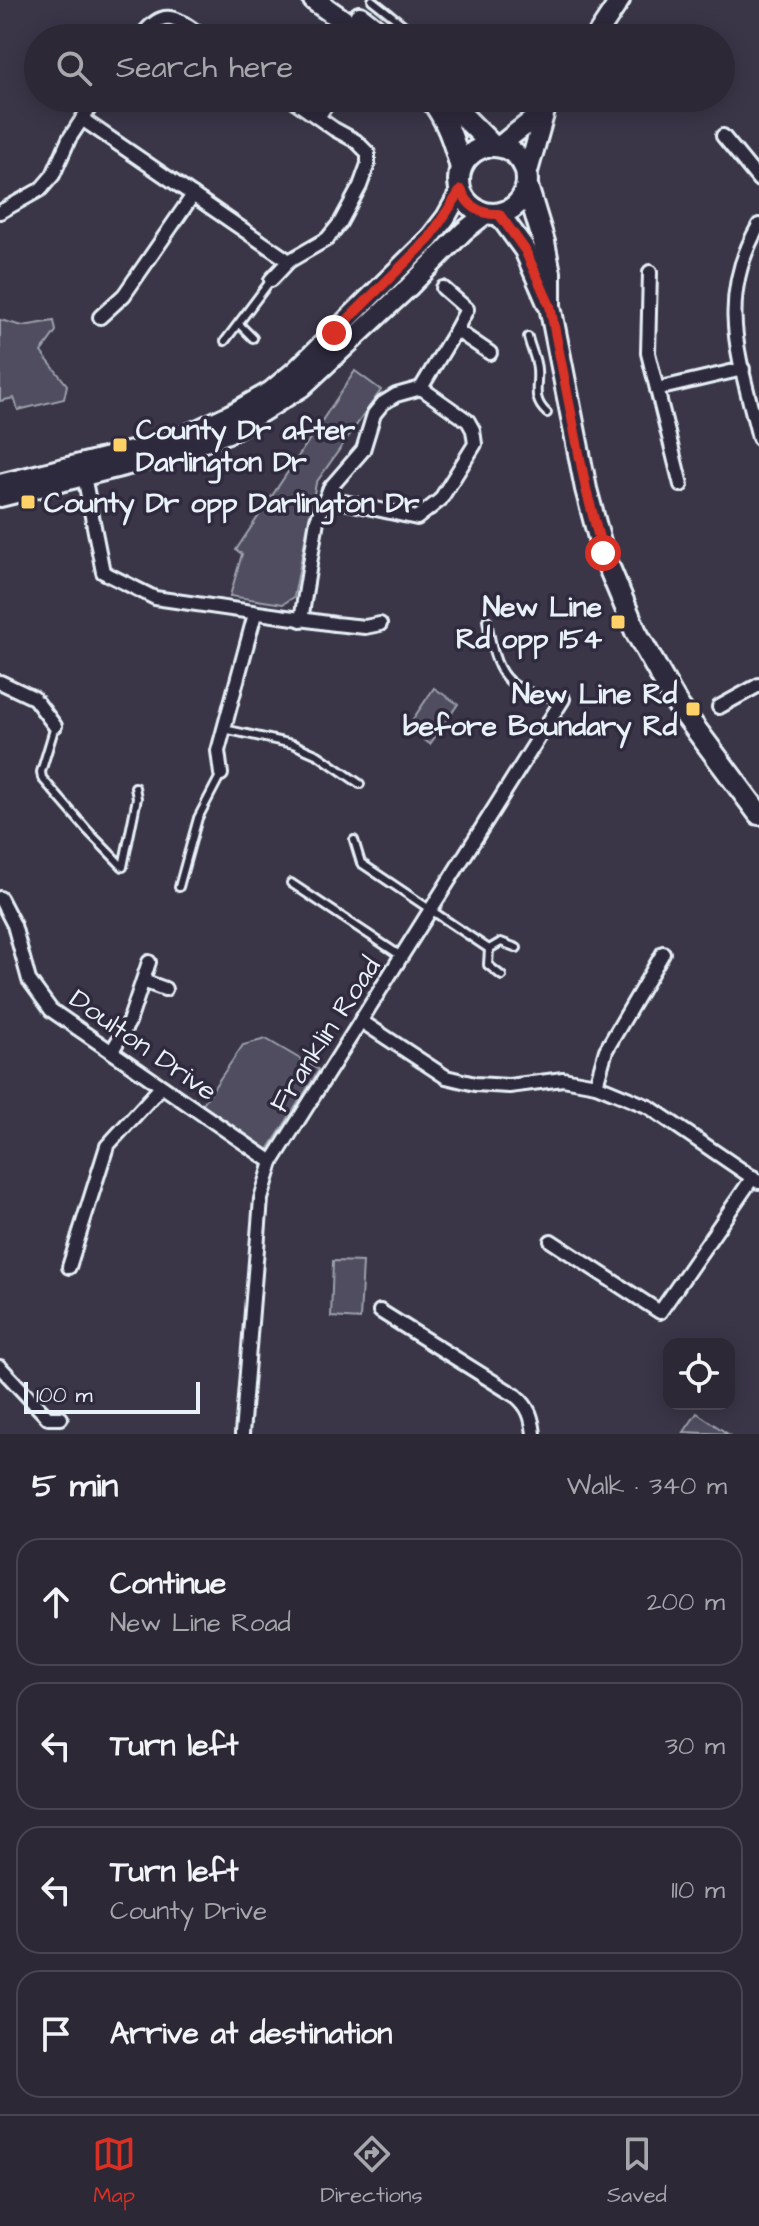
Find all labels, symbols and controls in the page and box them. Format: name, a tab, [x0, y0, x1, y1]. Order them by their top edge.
search box	[24, 24, 735, 112]
icon: search	[52, 46, 96, 90]
text: Search here	[116, 47, 293, 89]
route end	[316, 315, 352, 351]
place label: County Dr after Darlington Dr	[136, 411, 356, 484]
marker: County Dr after Darlington Dr	[111, 436, 129, 454]
place label: County Dr opp Darlington Dr	[44, 484, 420, 526]
marker: County Dr opp Darlington Dr	[19, 493, 37, 511]
route start	[585, 535, 621, 571]
place label: New Line Rd opp 154	[456, 588, 603, 660]
marker: New Line Rd opp 154	[609, 613, 627, 631]
place label: New Line Rd before Boundary Rd	[403, 675, 678, 749]
marker: New Line Rd before Boundary Rd	[684, 700, 702, 718]
street label: Franklin Road	[260, 949, 390, 1120]
street label: Doulton Drive	[61, 980, 225, 1111]
map controls	[663, 1338, 735, 1410]
button: locate	[663, 1338, 735, 1410]
scale bar	[24, 1378, 200, 1414]
text: 100 m	[36, 1380, 93, 1411]
text: 5 min	[32, 1462, 118, 1510]
text: Walk · 340 m	[567, 1468, 727, 1504]
text: Continue	[110, 1563, 226, 1605]
icon: ahead	[34, 1580, 78, 1624]
text: 200 m	[647, 1584, 725, 1620]
text: New Line Road	[110, 1605, 291, 1641]
icon: left	[34, 1724, 78, 1768]
text: Turn left	[110, 1725, 238, 1767]
text: 30 m	[665, 1728, 725, 1764]
text: Turn left	[110, 1851, 238, 1893]
icon: left	[34, 1868, 78, 1912]
text: 110 m	[671, 1872, 725, 1908]
text: County Drive	[110, 1893, 267, 1929]
icon: arrive	[34, 2012, 78, 2056]
text: Arrive at destination	[110, 2013, 392, 2055]
tab: Map	[92, 2132, 136, 2211]
tab: Directions	[320, 2132, 423, 2211]
tab: Saved	[607, 2132, 667, 2211]

